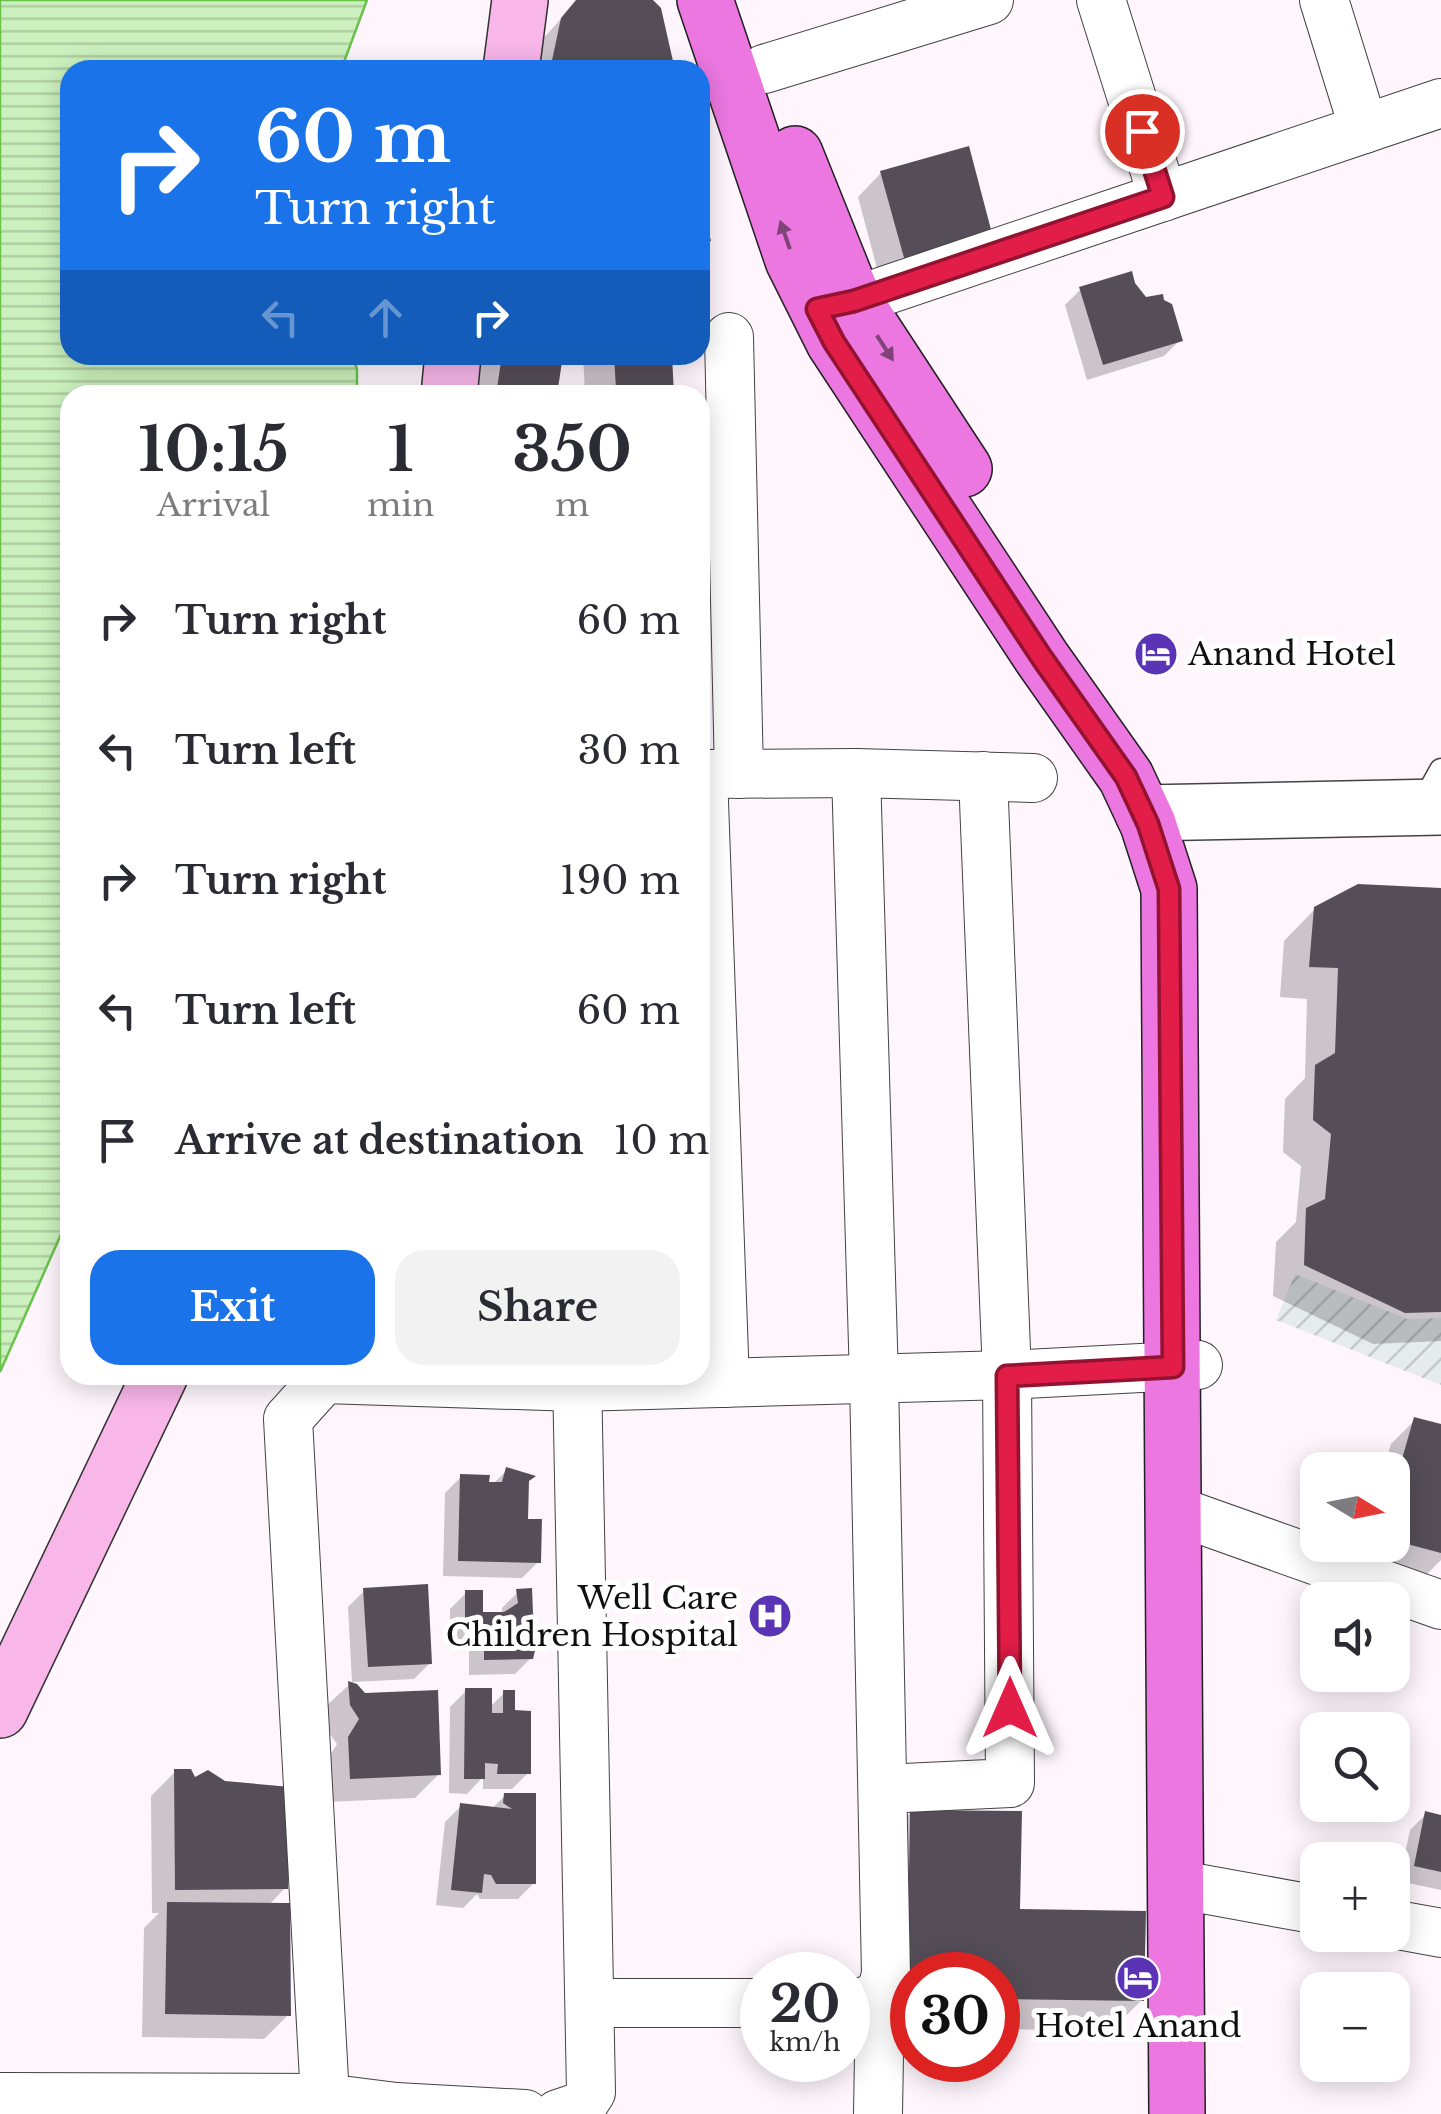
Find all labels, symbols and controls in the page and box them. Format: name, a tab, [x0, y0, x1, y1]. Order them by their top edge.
pin	[1100, 89, 1185, 174]
text: 60 m	[255, 94, 451, 181]
icon: right	[90, 100, 220, 230]
icon: arrive	[1115, 104, 1170, 159]
text: Turn right	[255, 180, 496, 236]
one-way arrow	[776, 219, 791, 249]
icon: left	[253, 290, 308, 345]
icon: ahead	[358, 290, 413, 345]
icon: right	[463, 290, 518, 345]
one-way arrow	[875, 334, 893, 362]
text: 10:15	[138, 413, 289, 487]
text: 1	[387, 413, 414, 487]
text: 350	[512, 413, 632, 487]
text: Arrival	[157, 485, 270, 525]
text: min	[367, 485, 434, 525]
text: m	[555, 485, 589, 525]
icon: right	[90, 593, 145, 648]
text: Turn right	[175, 597, 386, 644]
text: 60 m	[577, 597, 680, 644]
hotel icon: Anand Hotel	[1133, 631, 1179, 677]
place label: Anand Hotel	[1187, 634, 1396, 674]
icon: left	[90, 723, 145, 778]
text: Turn left	[175, 727, 356, 774]
text: 30 m	[578, 727, 680, 774]
icon: right	[90, 853, 145, 908]
text: Turn right	[175, 857, 386, 904]
text: 190 m	[560, 857, 680, 904]
icon: left	[90, 983, 145, 1038]
text: Turn left	[175, 987, 356, 1034]
text: 60 m	[577, 987, 680, 1034]
icon: arrive	[90, 1113, 145, 1168]
text: Arrive at destination	[175, 1117, 584, 1164]
text: 10 m	[614, 1117, 709, 1164]
button: Exit	[90, 1250, 375, 1365]
button: Share	[395, 1250, 680, 1365]
north arrow	[1300, 1452, 1410, 1562]
map controls	[1300, 1452, 1410, 2082]
place label: Well Care Children Hospital	[446, 1578, 738, 1655]
button: sound	[1300, 1582, 1410, 1692]
hospital icon: Well Care Children Hospital	[747, 1593, 793, 1639]
position arrow	[958, 1656, 1062, 1760]
button: search	[1300, 1712, 1410, 1822]
button: +	[1300, 1842, 1410, 1952]
speed limit sign: 30	[890, 1952, 1020, 2082]
hotel icon: Hotel Anand	[1115, 1955, 1161, 2001]
button: −	[1300, 1972, 1410, 2082]
text: 20	[770, 1973, 840, 2036]
place label: Hotel Anand	[1035, 2006, 1241, 2046]
text: km/h	[770, 2027, 840, 2058]

